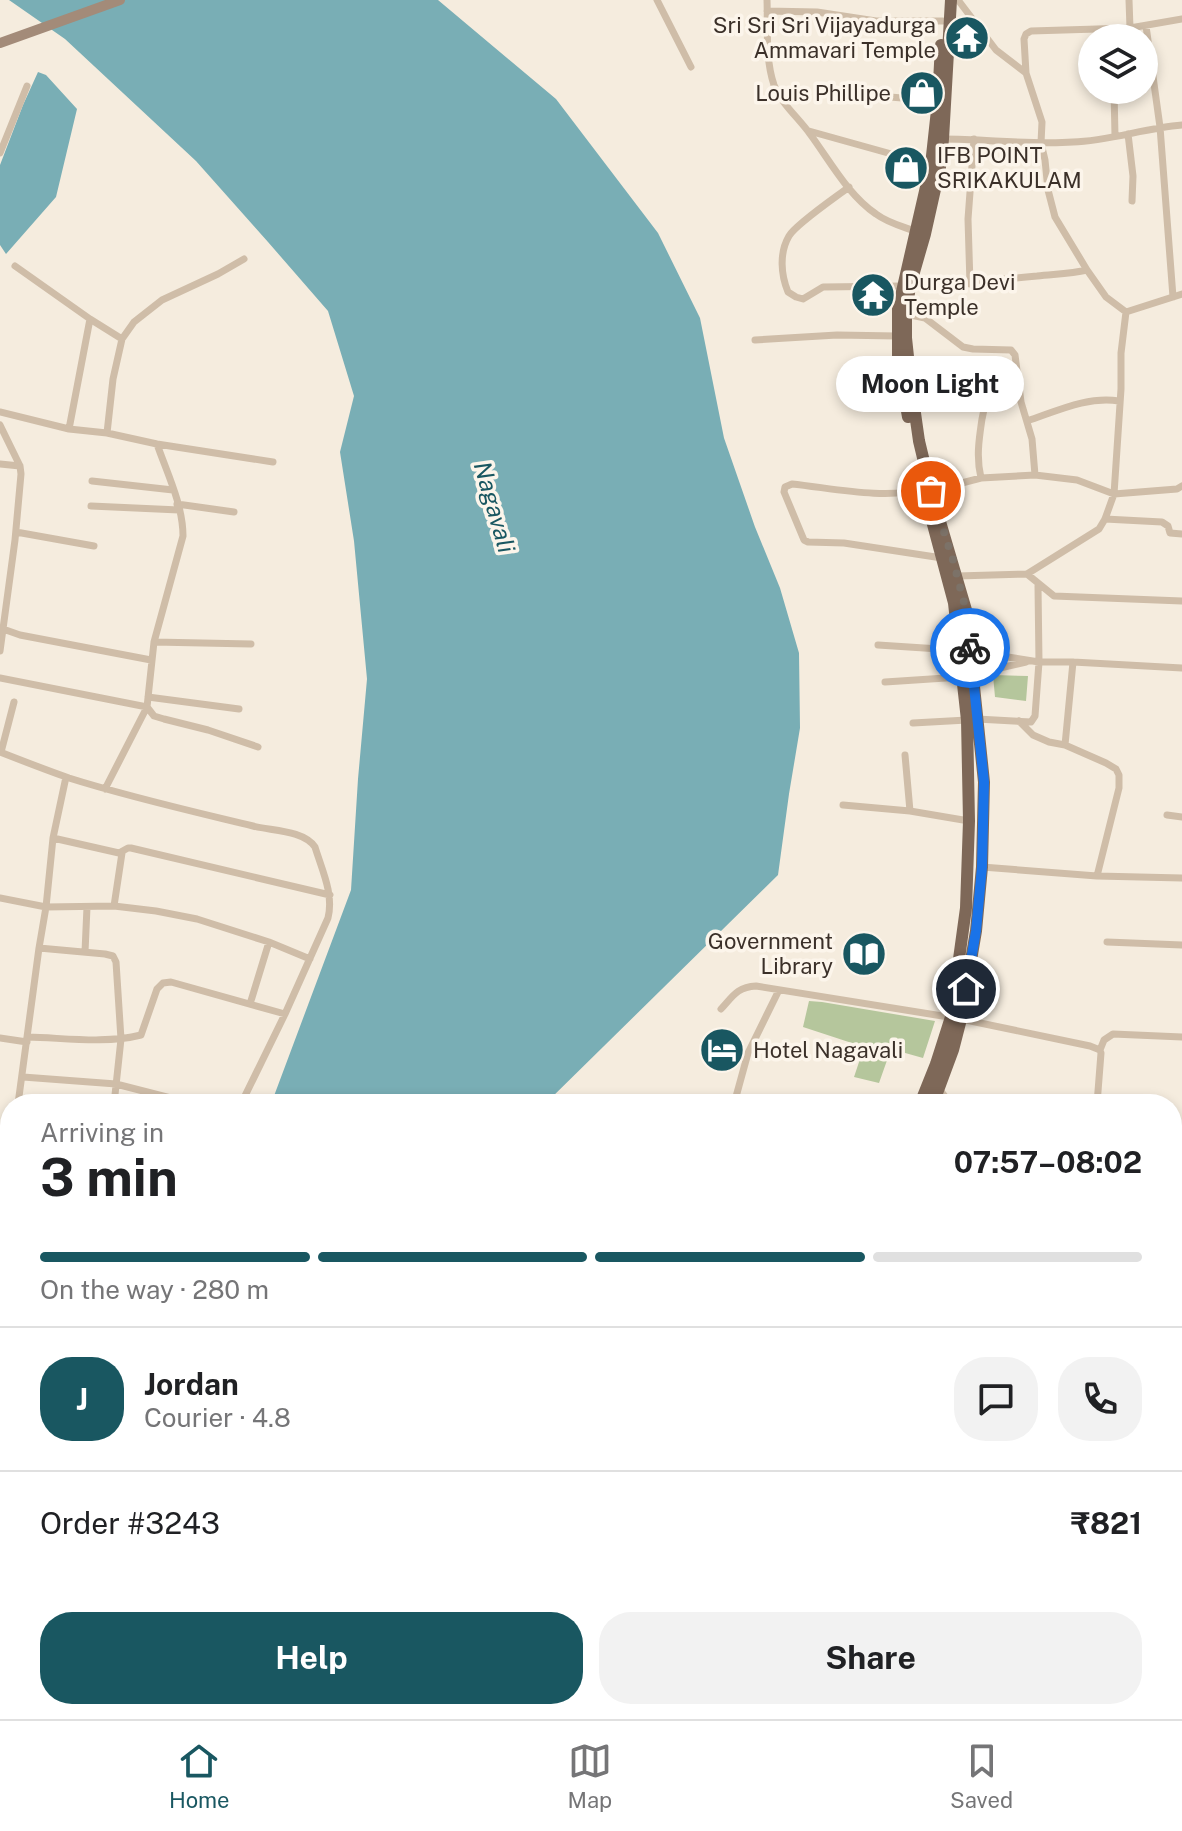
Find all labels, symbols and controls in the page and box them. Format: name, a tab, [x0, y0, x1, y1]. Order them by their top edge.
place label: Sri Sri Sri Vijayadurga Ammavari Temple	[713, 12, 936, 63]
temple icon: Sri Sri Sri Vijayadurga Ammavari Temple	[943, 14, 991, 62]
map controls	[1078, 24, 1158, 104]
button: layers	[1078, 24, 1158, 104]
shop icon: Louis Phillipe	[898, 69, 946, 117]
place label: Louis Phillipe	[755, 80, 891, 106]
place label: IFB POINT SRIKAKULAM	[937, 142, 1082, 193]
shop icon: IFB POINT SRIKAKULAM	[882, 144, 930, 192]
place label: Durga Devi Temple	[904, 269, 1015, 320]
temple icon: Durga Devi Temple	[849, 271, 897, 319]
callout: Moon Light	[837, 355, 1025, 411]
text: Moon Light	[861, 368, 999, 399]
pin	[897, 457, 965, 525]
water label: Nagavali	[469, 458, 521, 556]
icon: bag	[909, 469, 953, 513]
courier	[930, 608, 1010, 688]
icon: bike	[948, 626, 992, 670]
place label: Government Library	[708, 928, 833, 979]
library icon: Government Library	[840, 930, 888, 978]
pin	[932, 955, 1000, 1023]
icon: home	[944, 967, 988, 1011]
hotel icon: Hotel Nagavali	[698, 1026, 746, 1074]
place label: Hotel Nagavali	[753, 1037, 903, 1063]
text: Arriving in	[40, 1117, 164, 1148]
text: 07:57–08:02	[954, 1144, 1142, 1180]
text: 3 min	[40, 1147, 178, 1208]
text: On the way · 280 m	[40, 1274, 269, 1305]
button: chat	[954, 1357, 1038, 1441]
button: phone	[1058, 1357, 1142, 1441]
text: Jordan	[144, 1366, 239, 1402]
text: J	[76, 1381, 88, 1417]
text: Courier · 4.8	[144, 1402, 291, 1433]
text: Order #3243	[40, 1505, 220, 1541]
text: ₹821	[1071, 1505, 1142, 1541]
button: Help	[40, 1612, 583, 1704]
button: Share	[599, 1612, 1142, 1704]
tab: Home	[169, 1739, 230, 1813]
tab: Map	[568, 1739, 612, 1813]
tab: Saved	[950, 1739, 1013, 1813]

